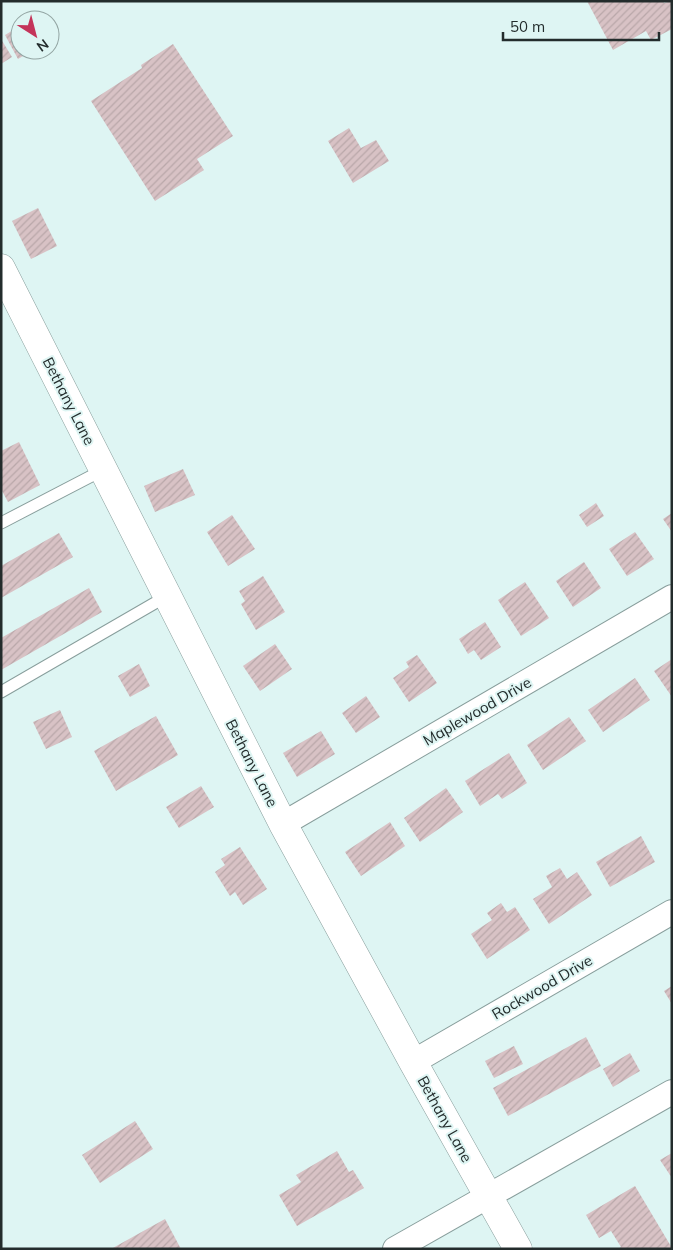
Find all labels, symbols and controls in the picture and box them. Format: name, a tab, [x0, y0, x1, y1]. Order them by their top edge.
north arrow	[10, 10, 60, 60]
scale bar	[503, 10, 659, 42]
text: 50 m	[510, 17, 545, 36]
text: N	[33, 35, 52, 56]
street label: Bethany Lane	[39, 354, 99, 448]
street label: Maplewood Drive	[420, 672, 534, 750]
street label: Bethany Lane	[222, 716, 282, 810]
street label: Rockwood Drive	[488, 951, 596, 1023]
street label: Bethany Lane	[413, 1072, 477, 1166]

